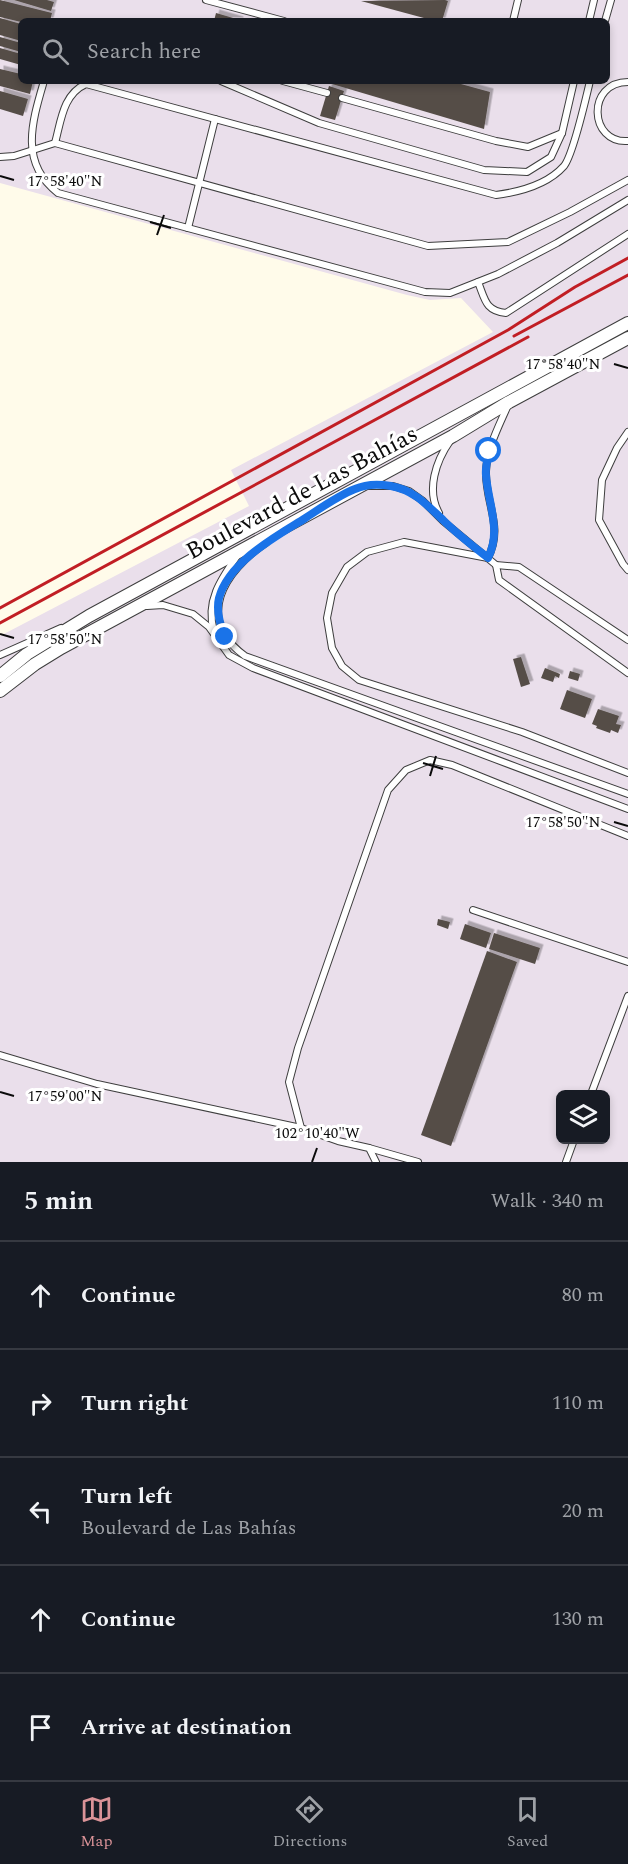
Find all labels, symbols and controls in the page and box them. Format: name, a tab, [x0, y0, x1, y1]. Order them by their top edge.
search box	[18, 18, 610, 84]
icon: search	[39, 35, 72, 68]
text: Search here	[87, 35, 201, 68]
text: 17°58'40"N	[28, 170, 103, 193]
text: 17°58'40"N	[526, 353, 601, 376]
street label: Boulevard de Las Bahías	[179, 416, 425, 570]
route start	[475, 437, 501, 463]
route end	[211, 623, 237, 649]
text: 17°58'50"N	[28, 628, 103, 651]
text: 17°58'50"N	[526, 811, 601, 834]
text: 17°59'00"N	[28, 1085, 103, 1108]
map controls	[556, 1090, 610, 1144]
button: layers	[556, 1090, 610, 1144]
text: 102°10'40"W	[274, 1122, 360, 1145]
text: 5 min	[24, 1181, 93, 1221]
text: Walk · 340 m	[491, 1186, 604, 1216]
icon: ahead	[24, 1279, 57, 1312]
text: Continue	[81, 1279, 176, 1312]
text: 80 m	[562, 1280, 604, 1310]
icon: right	[24, 1387, 57, 1420]
text: Turn right	[81, 1387, 188, 1420]
text: 110 m	[552, 1388, 604, 1418]
text: Turn left	[81, 1480, 173, 1513]
icon: left	[24, 1495, 57, 1528]
text: 20 m	[562, 1496, 604, 1526]
text: Boulevard de Las Bahías	[81, 1513, 296, 1543]
icon: ahead	[24, 1603, 57, 1636]
text: Continue	[81, 1603, 176, 1636]
text: 130 m	[552, 1604, 604, 1634]
icon: arrive	[24, 1711, 57, 1744]
text: Arrive at destination	[81, 1711, 292, 1744]
tab: Map	[80, 1793, 113, 1853]
tab: Directions	[273, 1793, 347, 1853]
tab: Saved	[507, 1793, 548, 1853]

